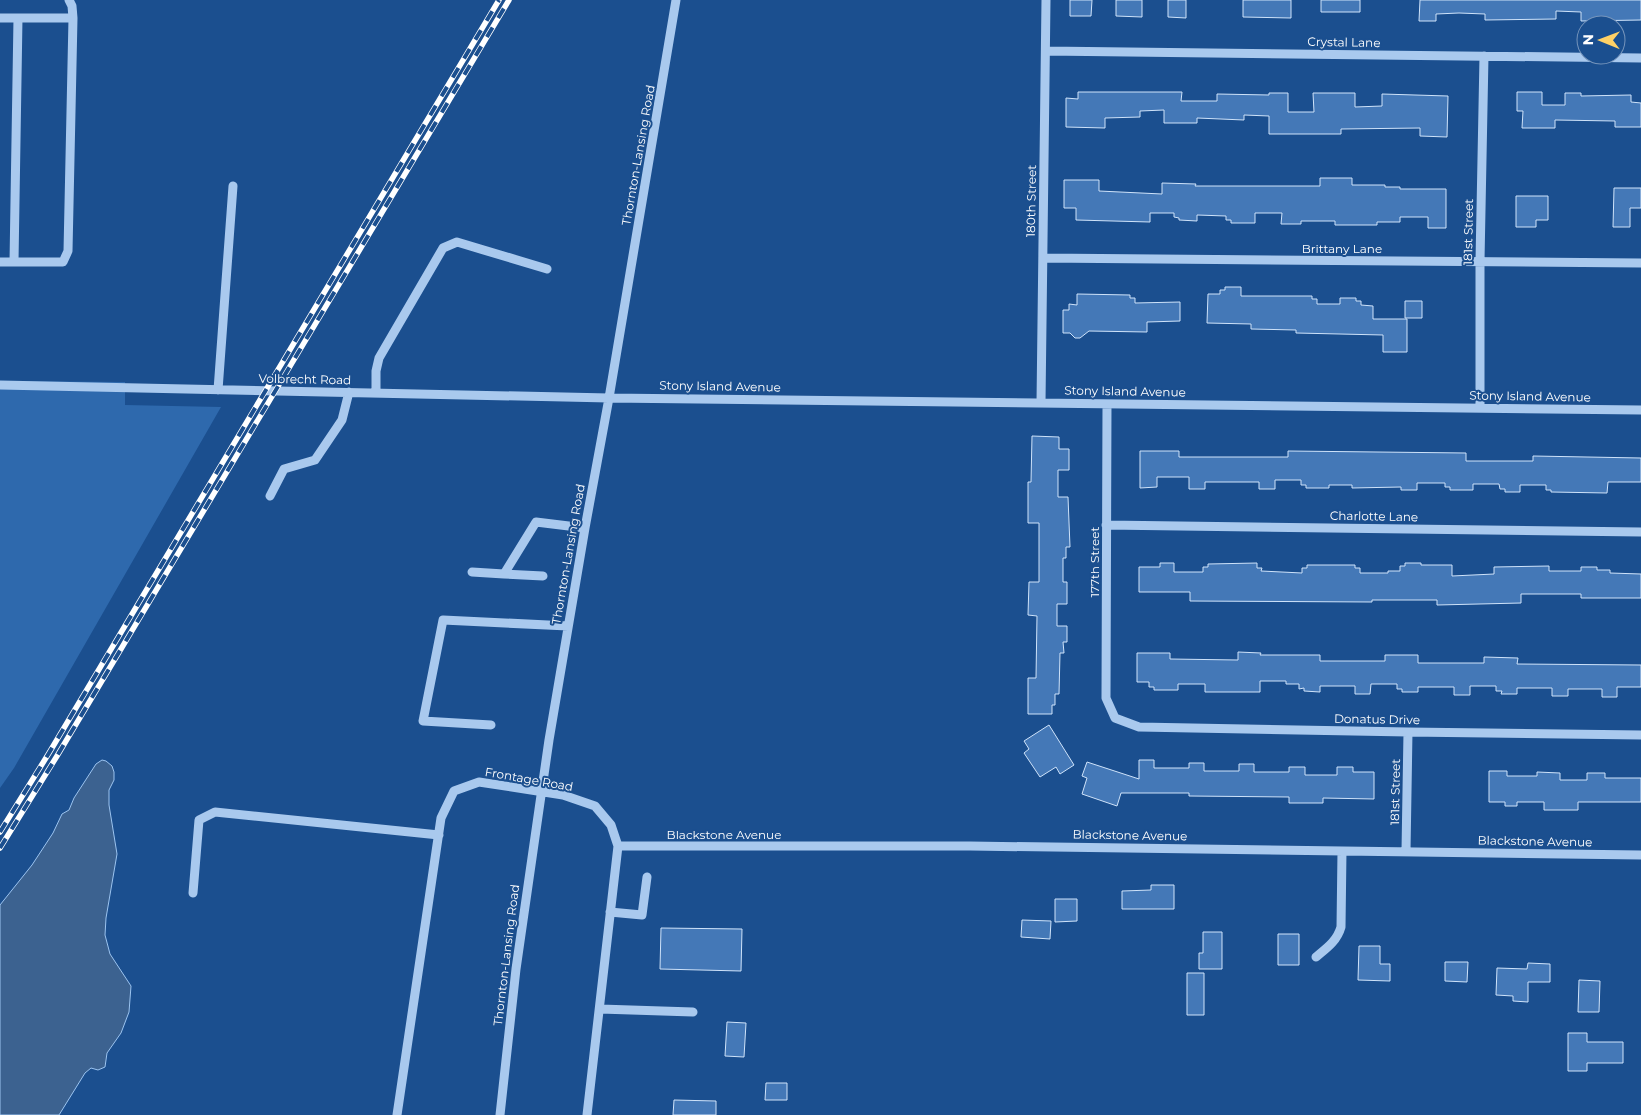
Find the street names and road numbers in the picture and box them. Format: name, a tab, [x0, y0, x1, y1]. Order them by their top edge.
street label: Crystal Lane	[1307, 34, 1381, 50]
street label: Thornton-Lansing Road	[618, 84, 658, 226]
street label: 180th Street	[1023, 165, 1039, 237]
street label: 181st Street	[1460, 199, 1476, 265]
street label: Brittany Lane	[1302, 241, 1382, 256]
street label: Volbrecht Road	[259, 371, 351, 387]
street label: Stony Island Avenue	[659, 377, 781, 395]
street label: Stony Island Avenue	[1064, 382, 1186, 400]
street label: Stony Island Avenue	[1469, 387, 1591, 405]
street label: Thornton-Lansing Road	[548, 483, 588, 625]
street label: Charlotte Lane	[1330, 508, 1418, 524]
street label: 177th Street	[1087, 527, 1102, 597]
street label: Donatus Drive	[1334, 711, 1420, 727]
street label: 181st Street	[1387, 759, 1403, 825]
street label: Frontage Road	[484, 764, 574, 794]
street label: Blackstone Avenue	[1072, 826, 1188, 844]
street label: Blackstone Avenue	[667, 827, 781, 842]
street label: Blackstone Avenue	[1477, 832, 1593, 850]
street label: Thornton-Lansing Road	[490, 883, 522, 1027]

